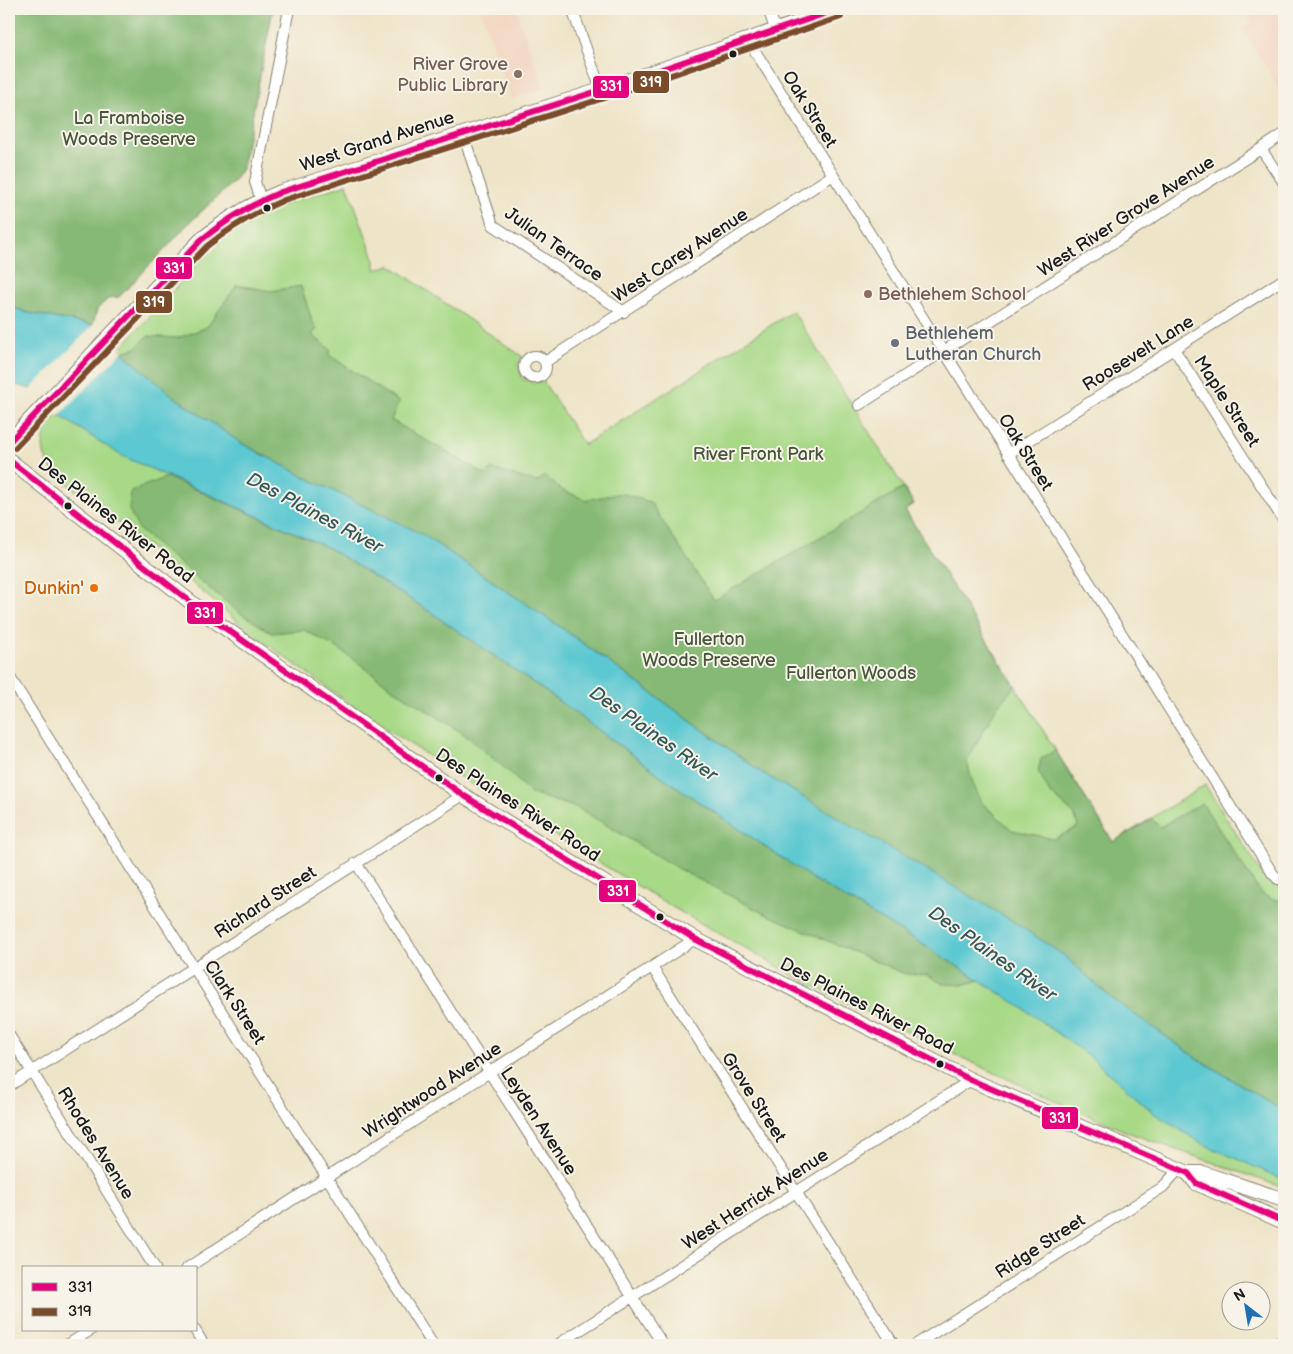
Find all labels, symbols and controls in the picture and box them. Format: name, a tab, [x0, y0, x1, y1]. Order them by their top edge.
unlabelled marker	[728, 49, 738, 59]
place label: River Grove Public Library	[397, 54, 509, 96]
street label: Oak Street	[778, 67, 842, 152]
marker: River Grove Public Library	[512, 68, 524, 80]
line badge: 319	[632, 70, 670, 94]
text: 319	[640, 74, 662, 91]
line badge: 331	[592, 75, 630, 99]
text: 331	[600, 78, 622, 95]
street label: West Grand Avenue	[297, 107, 457, 176]
park label: La Framboise Woods Preserve	[62, 108, 196, 150]
street label: West River Grove Avenue	[1034, 151, 1219, 281]
unlabelled marker	[262, 203, 272, 213]
street label: Julian Terrace	[501, 203, 607, 286]
street label: West Carey Avenue	[609, 204, 752, 307]
line badge: 331	[155, 256, 193, 280]
text: 331	[163, 260, 185, 277]
place label: Bethlehem School	[878, 284, 1026, 305]
marker: Bethlehem School	[862, 288, 874, 300]
line badge: 319	[135, 290, 173, 314]
text: 319	[143, 294, 165, 311]
street label: Roosevelt Lane	[1079, 311, 1198, 396]
place label: Bethlehem Lutheran Church	[905, 323, 1041, 365]
marker: Bethlehem Lutheran Church	[889, 337, 901, 349]
street label: Maple Street	[1189, 352, 1264, 451]
street label: Oak Street	[994, 410, 1058, 495]
park label: River Front Park	[693, 444, 823, 465]
street label: Des Plaines River Road	[34, 453, 198, 588]
water label: Des Plaines River	[242, 468, 387, 559]
unlabelled marker	[63, 501, 73, 511]
place label: Dunkin'	[24, 578, 84, 599]
marker: Dunkin'	[88, 582, 100, 594]
line badge: 331	[186, 601, 224, 625]
text: 331	[194, 605, 216, 622]
park label: Fullerton Woods Preserve	[642, 629, 776, 671]
park label: Fullerton Woods	[786, 663, 916, 684]
water label: Des Plaines River	[585, 682, 722, 788]
street label: Des Plaines River Road	[432, 744, 604, 866]
unlabelled marker	[434, 773, 444, 783]
street label: Richard Street	[210, 861, 320, 943]
line badge: 331	[598, 879, 637, 903]
text: 331	[607, 883, 629, 900]
water label: Des Plaines River	[924, 902, 1061, 1008]
unlabelled marker	[655, 912, 665, 922]
street label: Des Plaines River Road	[777, 954, 957, 1059]
street label: Clark Street	[200, 956, 270, 1049]
street label: Wrightwood Avenue	[359, 1038, 506, 1143]
street label: Grove Street	[717, 1048, 791, 1146]
unlabelled marker	[935, 1059, 945, 1069]
street label: Leyden Avenue	[496, 1063, 581, 1179]
street label: Rhodes Avenue	[53, 1083, 139, 1203]
line badge: 331	[1041, 1106, 1079, 1130]
text: 331	[1049, 1110, 1071, 1127]
street label: West Herrick Avenue	[678, 1144, 833, 1255]
street label: Ridge Street	[992, 1209, 1089, 1283]
legend	[22, 1266, 198, 1332]
text: 331	[68, 1278, 92, 1297]
north arrow	[1220, 1282, 1270, 1332]
text: N	[1231, 1285, 1248, 1305]
text: 319	[68, 1302, 92, 1321]

